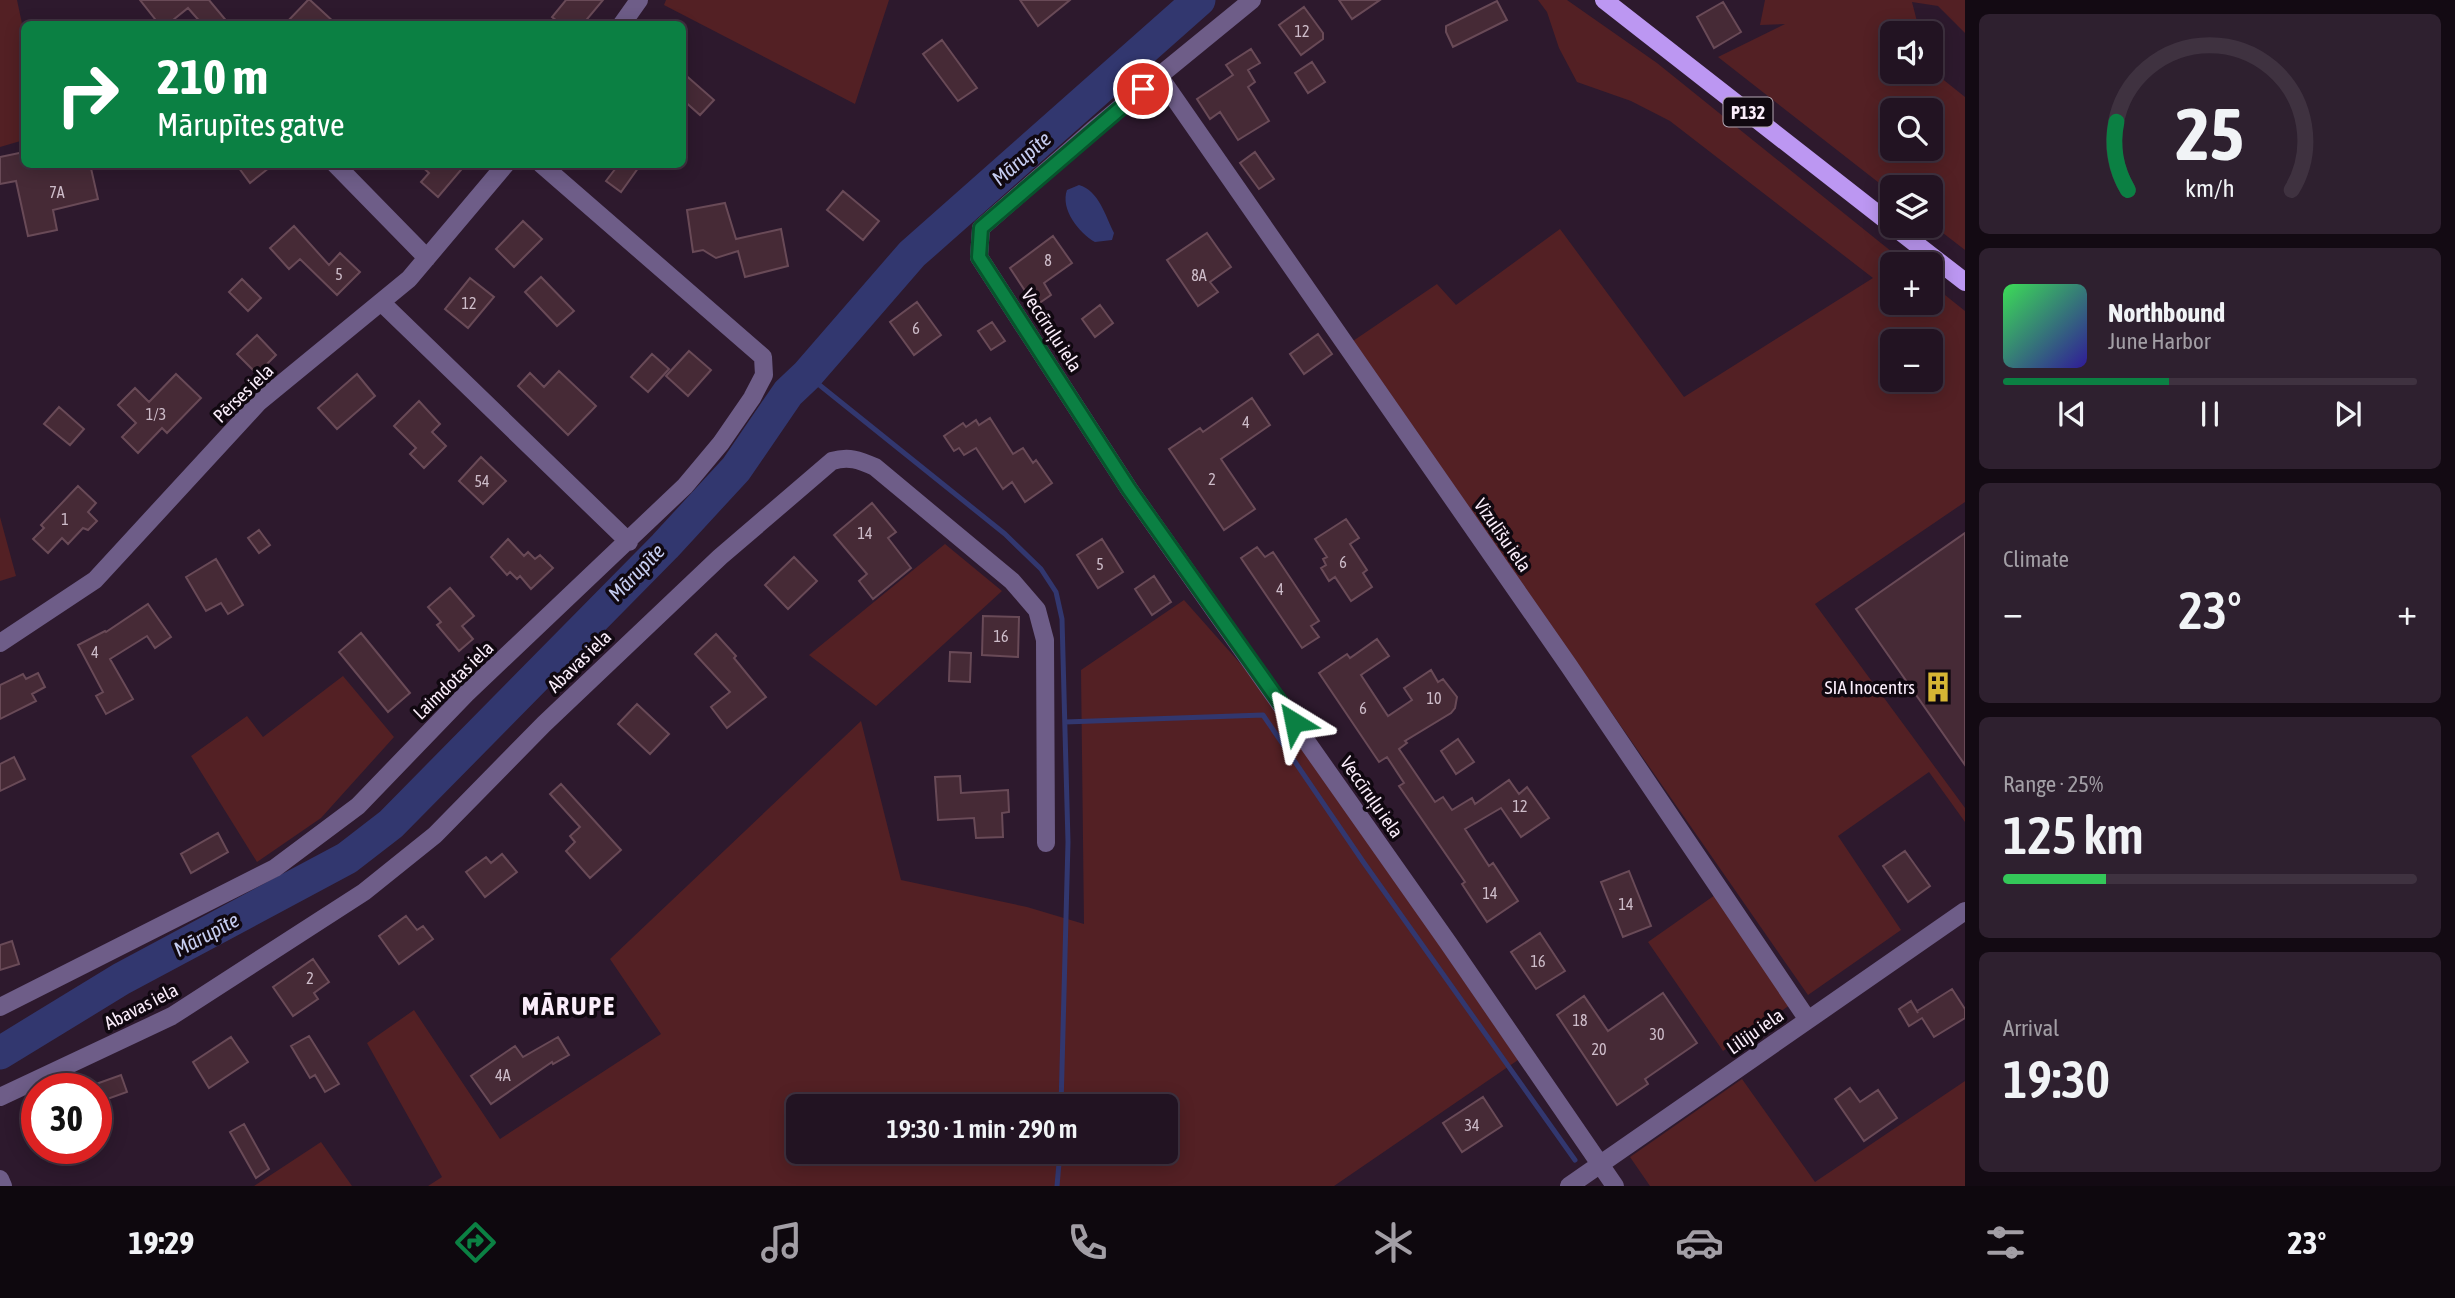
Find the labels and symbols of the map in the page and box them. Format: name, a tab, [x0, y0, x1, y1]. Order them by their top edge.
house number: 12	[1294, 22, 1310, 40]
pin	[1113, 59, 1173, 119]
road number: P132	[1724, 98, 1772, 127]
water label: Mārupīte	[987, 126, 1055, 190]
house number: 7A	[49, 183, 65, 201]
house number: 8	[1044, 251, 1052, 269]
house number: 5	[335, 265, 343, 283]
house number: 8A	[1191, 266, 1207, 284]
street label: Veccīruļu iela	[1017, 285, 1087, 375]
house number: 12	[461, 294, 477, 312]
house number: 6	[912, 319, 920, 337]
street label: Pērses iela	[208, 359, 278, 427]
house number: 1/3	[146, 405, 166, 423]
house number: 4	[1242, 413, 1250, 431]
house number: 2	[1208, 470, 1216, 488]
house number: 54	[474, 472, 490, 490]
street label: Vizulīšu iela	[1470, 494, 1536, 576]
house number: 1	[61, 510, 69, 528]
house number: 14	[857, 524, 873, 542]
water label: Mārupīte	[603, 538, 669, 606]
house number: 6	[1339, 553, 1347, 571]
house number: 5	[1096, 555, 1104, 573]
house number: 4	[1276, 580, 1284, 598]
street label: Abavas iela	[543, 625, 615, 697]
house number: 16	[993, 627, 1009, 645]
street label: Laimdotas iela	[408, 636, 498, 724]
house number: 4	[91, 643, 99, 661]
building icon: SIA Inocentrs	[1921, 670, 1955, 704]
place label: SIA Inocentrs	[1825, 676, 1915, 698]
position arrow	[1257, 685, 1331, 759]
house number: 10	[1426, 689, 1442, 707]
house number: 6	[1359, 699, 1367, 717]
street label: Veccīruļu iela	[1336, 752, 1408, 842]
house number: 12	[1512, 797, 1528, 815]
house number: 14	[1482, 884, 1498, 902]
house number: 14	[1618, 895, 1634, 913]
water label: Mārupīte	[169, 907, 243, 961]
house number: 16	[1530, 952, 1546, 970]
house number: 2	[306, 969, 314, 987]
street label: Abavas iela	[100, 978, 182, 1034]
district label: MĀRUPE	[522, 991, 616, 1021]
street label: Liliju iela	[1722, 1004, 1788, 1058]
house number: 18	[1572, 1011, 1588, 1029]
house number: 30	[1649, 1025, 1665, 1043]
house number: 20	[1591, 1040, 1607, 1058]
house number: 4A	[495, 1066, 511, 1084]
speed limit sign: 30	[21, 1073, 112, 1164]
house number: 34	[1464, 1116, 1480, 1134]

